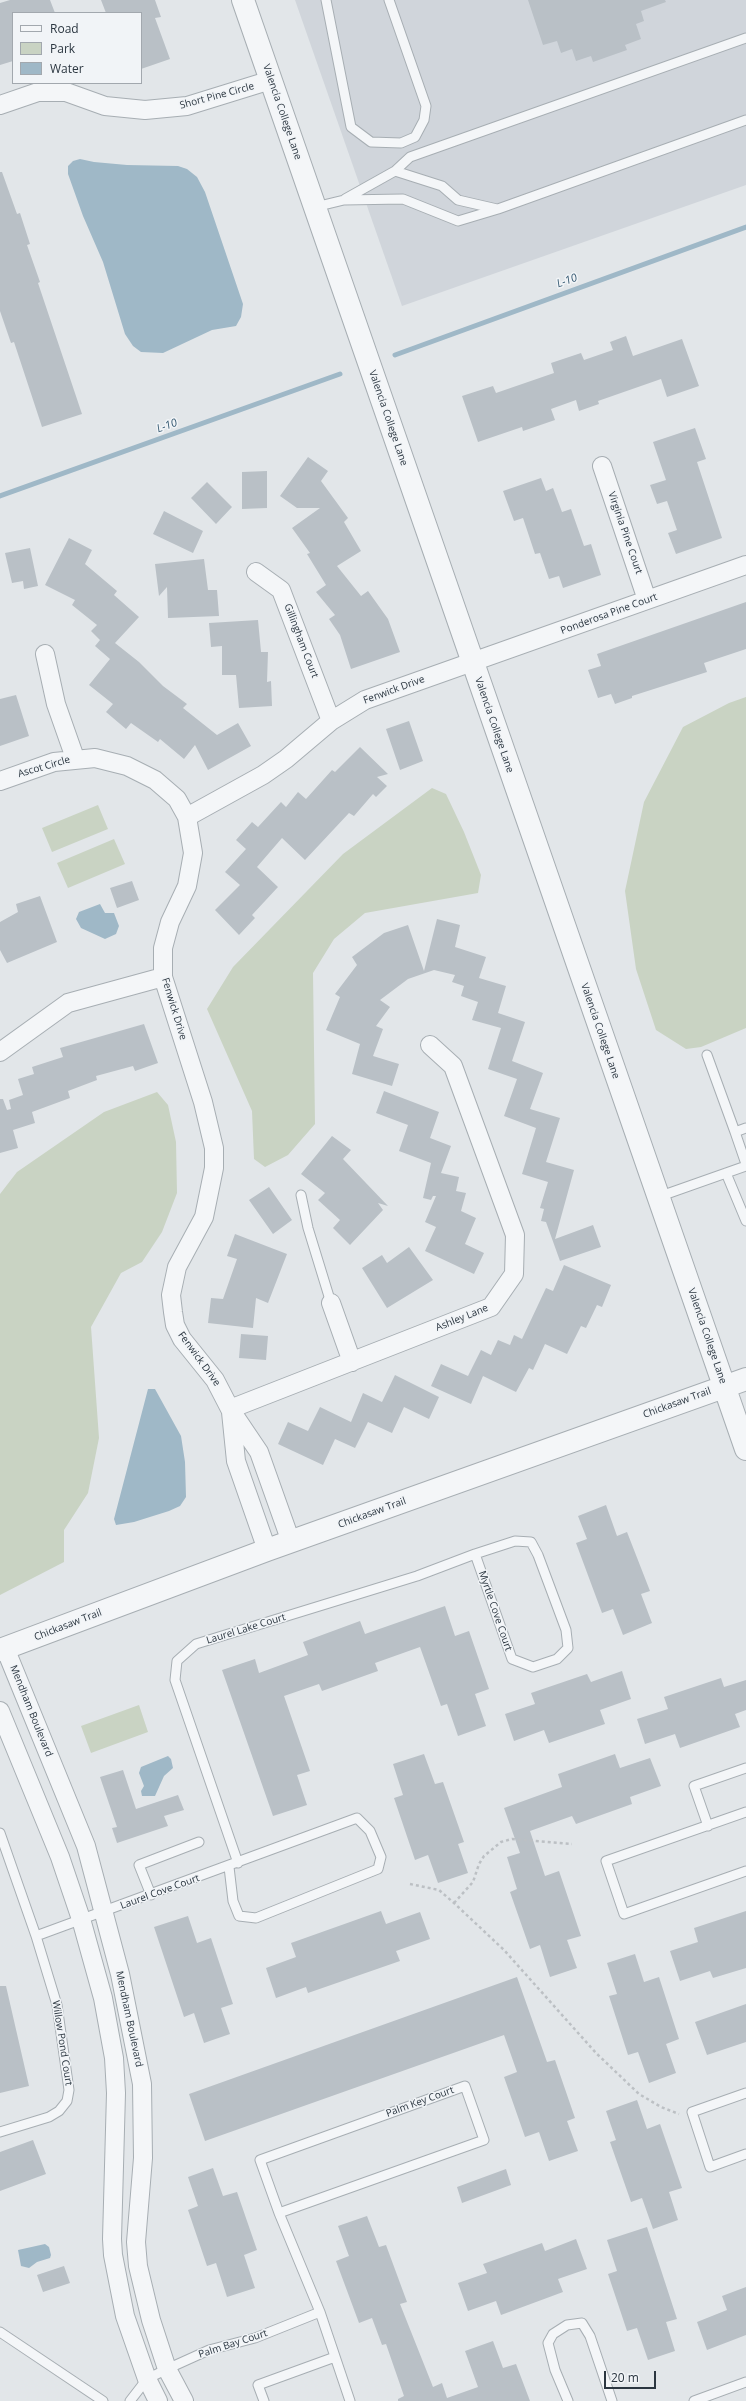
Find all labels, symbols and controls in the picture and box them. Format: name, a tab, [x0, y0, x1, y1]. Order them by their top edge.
legend	[12, 12, 142, 84]
text: Road	[50, 20, 79, 37]
text: Park	[50, 40, 75, 57]
text: Water	[50, 60, 84, 77]
street label: Valencia College Lane	[260, 63, 304, 161]
street label: Short Pine Circle	[178, 80, 256, 112]
water label: L-10	[555, 271, 579, 291]
street label: Valencia College Lane	[366, 369, 410, 467]
water label: L-10	[155, 416, 179, 436]
street label: Virginia Pine Court	[605, 490, 645, 576]
street label: Ponderosa Pine Court	[559, 591, 659, 637]
street label: Gillingham Court	[281, 602, 321, 680]
street label: Fenwick Drive	[362, 673, 426, 707]
street label: Valencia College Lane	[472, 676, 516, 774]
street label: Ascot Circle	[16, 754, 72, 780]
street label: Fenwick Drive	[159, 976, 189, 1042]
street label: Valencia College Lane	[578, 982, 622, 1080]
street label: Valencia College Lane	[685, 1287, 729, 1385]
street label: Ashley Lane	[434, 1302, 490, 1334]
street label: Fenwick Drive	[175, 1329, 223, 1389]
street label: Chickasaw Trail	[641, 1385, 713, 1421]
street label: Chickasaw Trail	[336, 1495, 408, 1531]
street label: Myrtle Cove Court	[476, 1569, 514, 1653]
street label: Chickasaw Trail	[33, 1607, 103, 1643]
street label: Laurel Lake Court	[205, 1611, 287, 1647]
street label: Mendham Boulevard	[7, 1663, 55, 1759]
street label: Laurel Cove Court	[119, 1872, 201, 1912]
street label: Mendham Boulevard	[113, 1970, 145, 2068]
street label: Willow Pond Court	[49, 2000, 75, 2086]
street label: Palm Key Court	[384, 2084, 456, 2120]
street label: Palm Bay Court	[197, 2327, 269, 2361]
scale bar	[606, 2363, 658, 2389]
text: 20 m	[611, 2369, 639, 2386]

